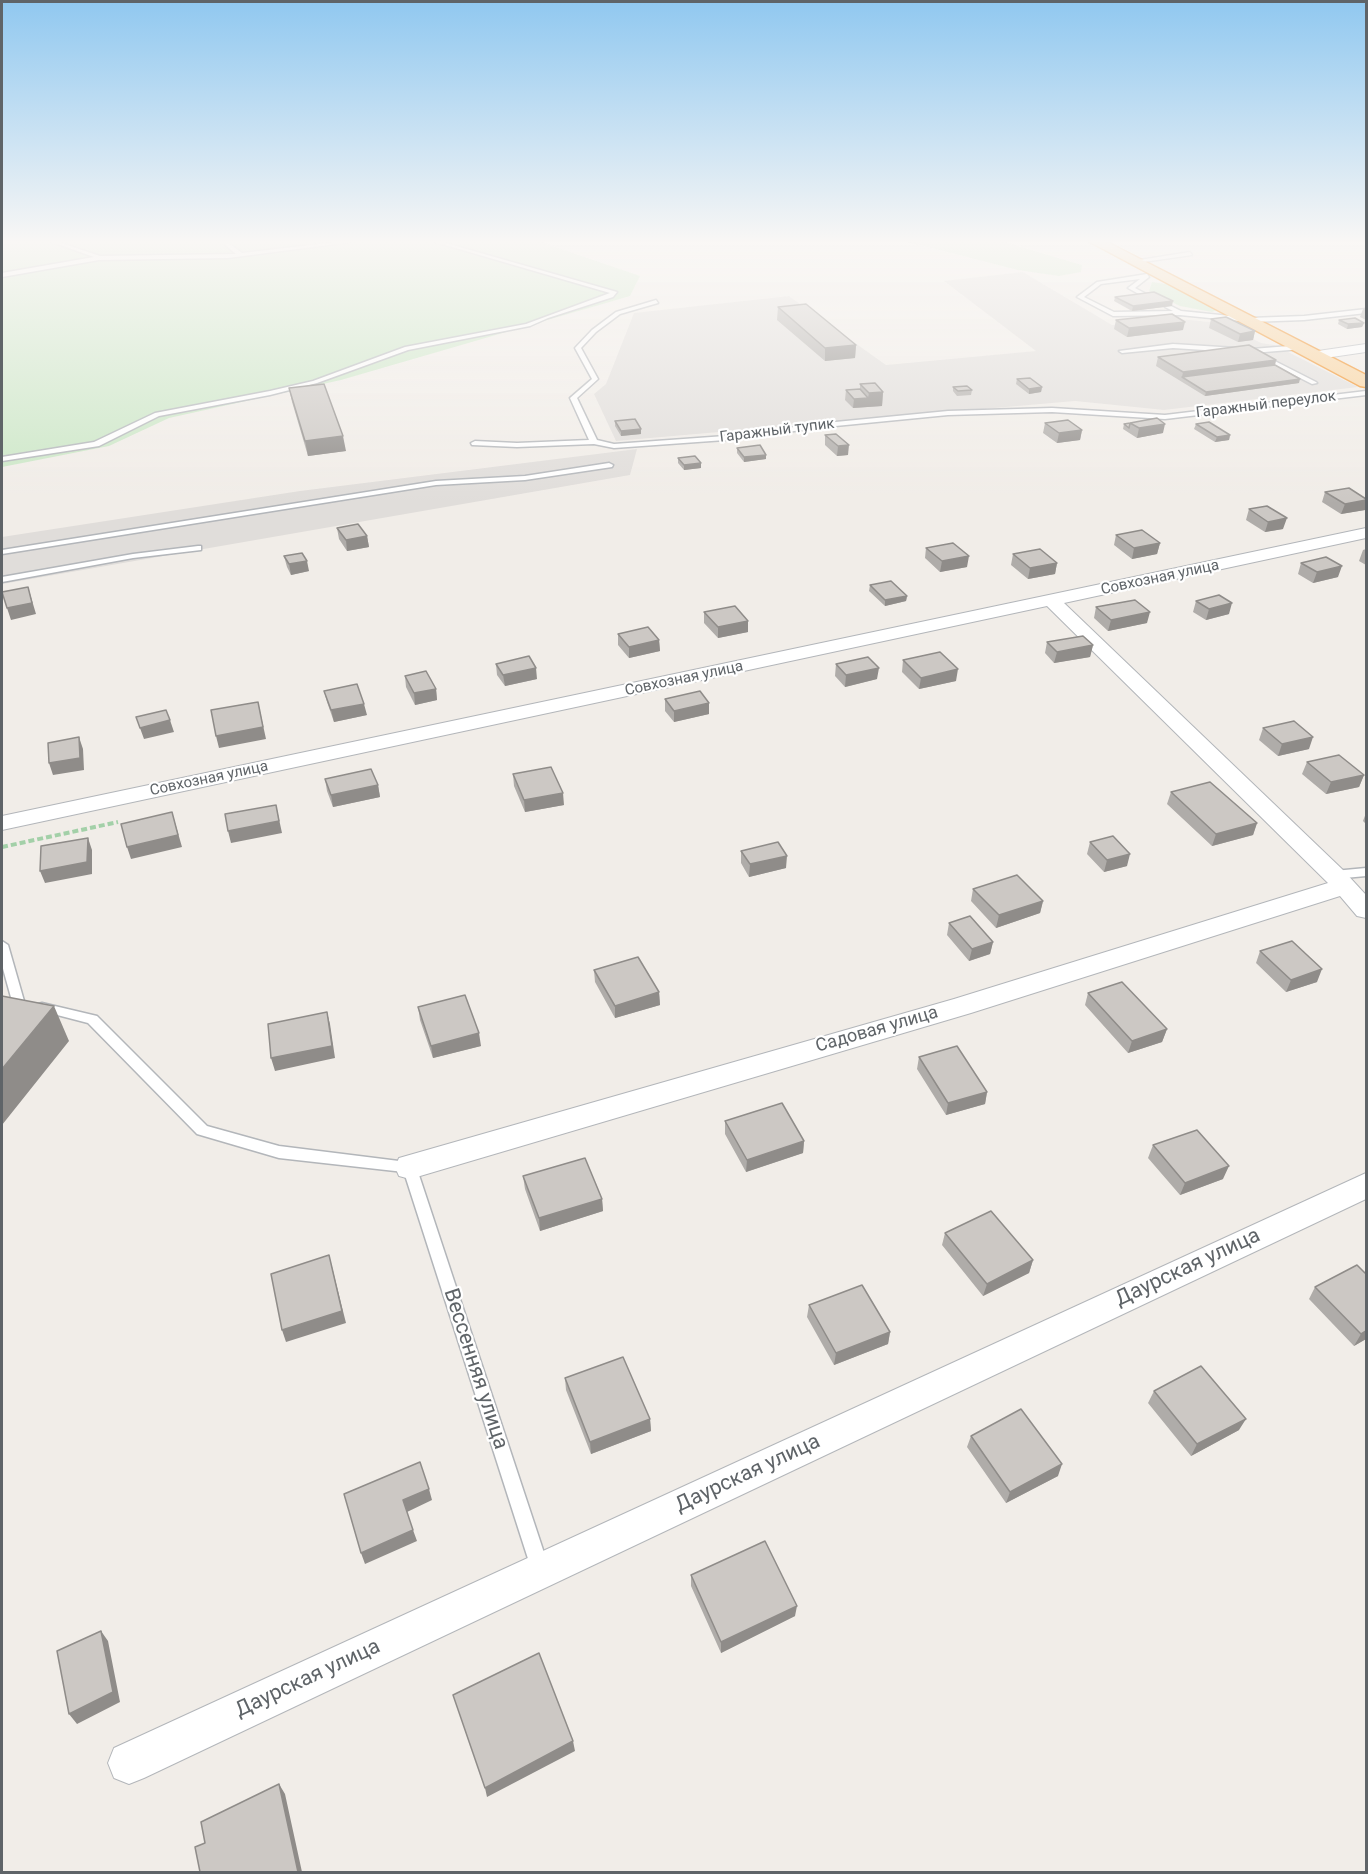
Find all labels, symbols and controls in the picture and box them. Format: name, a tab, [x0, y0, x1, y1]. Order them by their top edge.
street label: Гаражный переулок	[1195, 387, 1337, 423]
street label: Гаражный тупик	[719, 415, 835, 447]
street label: Совхозная улица	[1099, 557, 1221, 599]
street label: Совхозная улица	[623, 658, 745, 700]
street label: Совхозная улица	[148, 758, 270, 800]
street label: Садовая улица	[813, 1002, 941, 1058]
street label: Даурская улица	[1112, 1223, 1264, 1313]
street label: Вессенняя улица	[437, 1285, 513, 1453]
street label: Даурская улица	[672, 1429, 824, 1519]
street label: Даурская улица	[232, 1634, 384, 1724]

